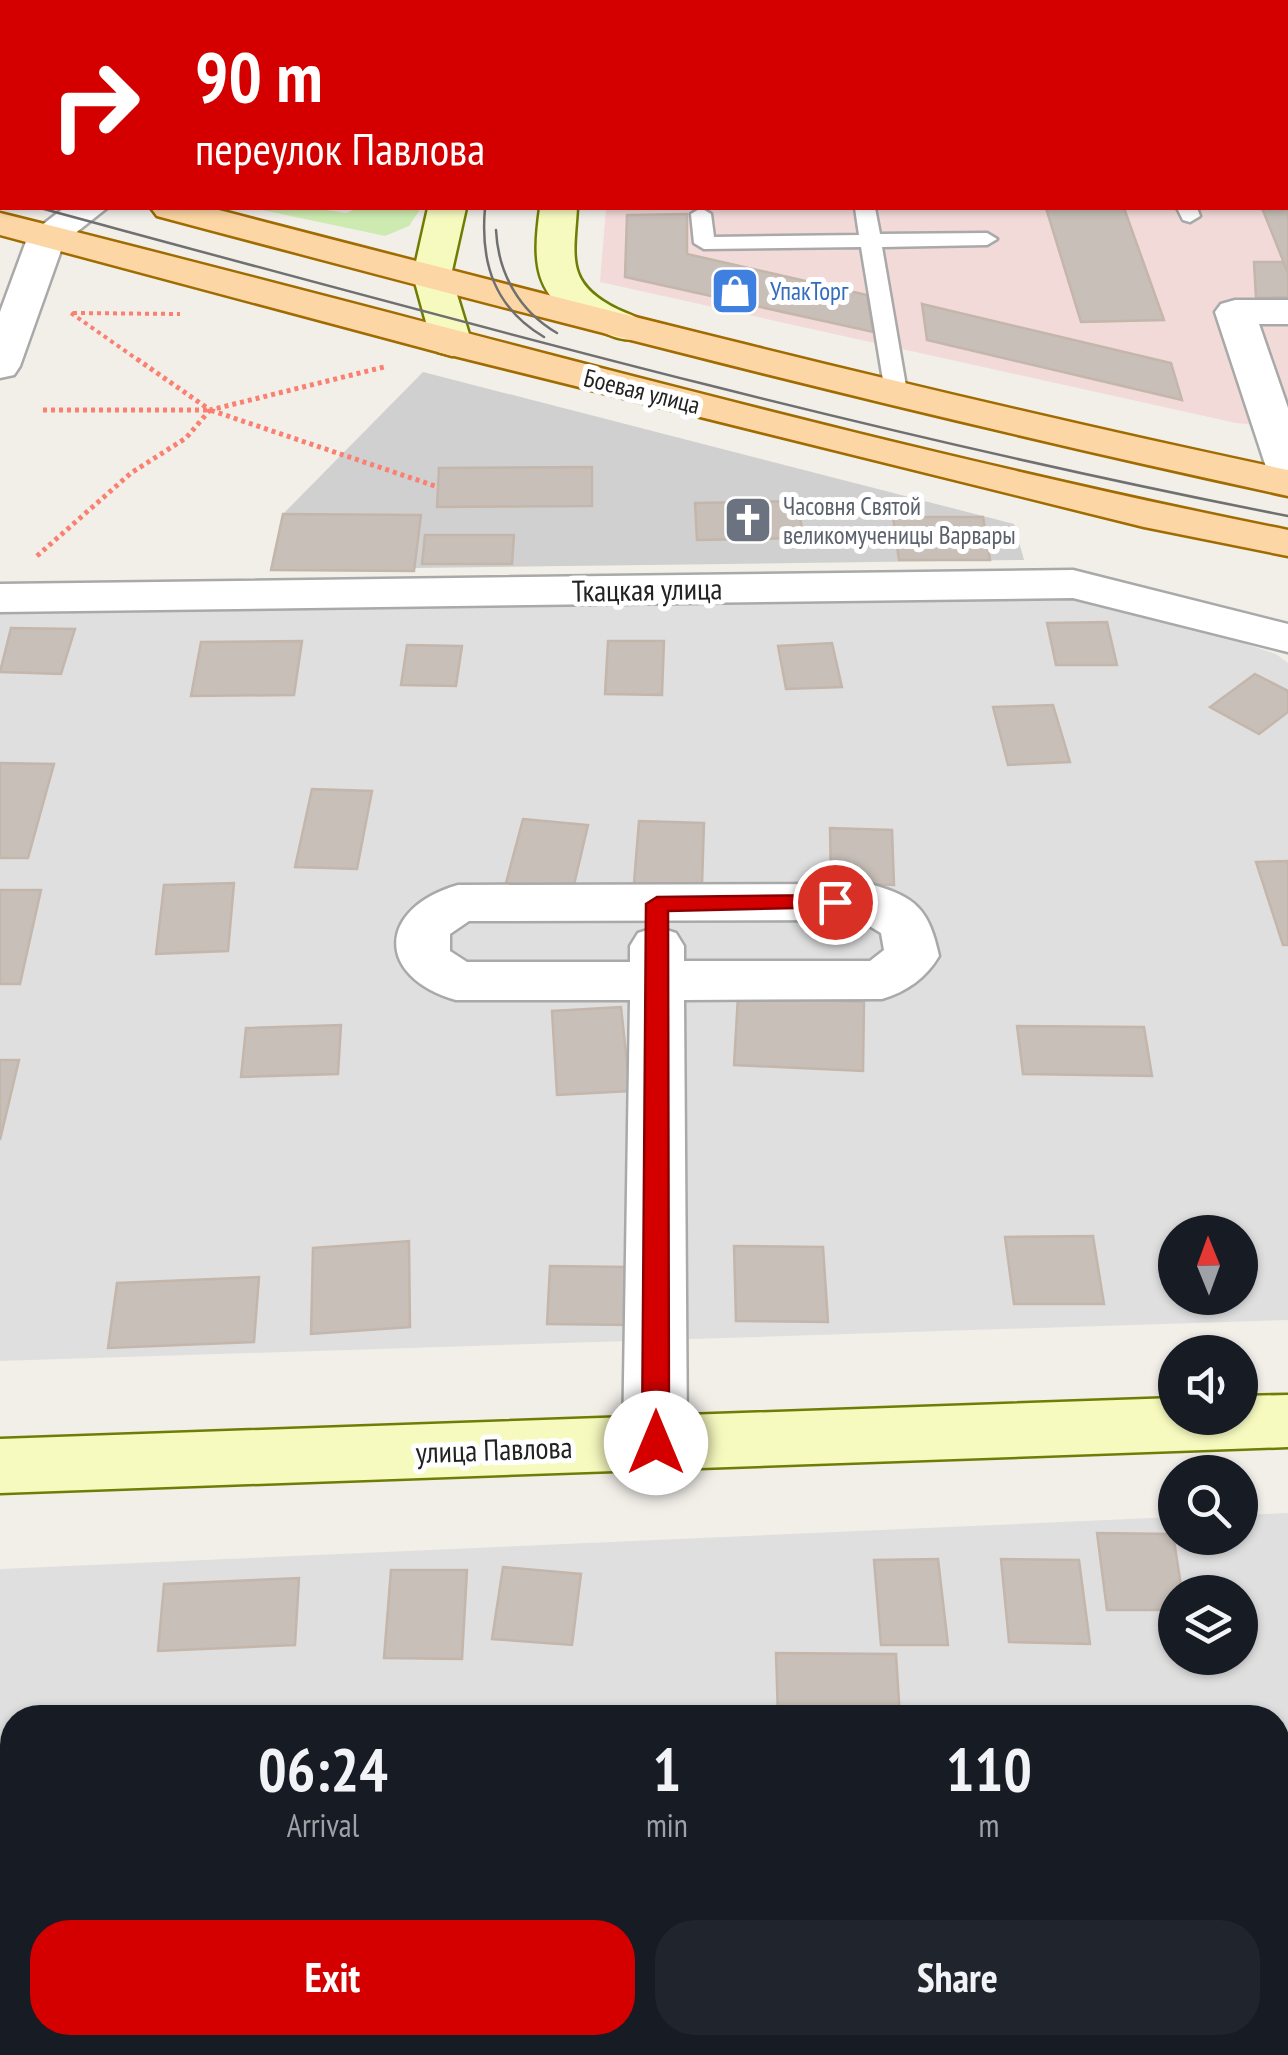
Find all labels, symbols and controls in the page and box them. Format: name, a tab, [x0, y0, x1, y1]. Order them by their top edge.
text: 90 m	[195, 31, 323, 121]
icon: right	[30, 40, 160, 170]
text: переулок Павлова	[195, 119, 485, 177]
shop icon: УпакТорг	[709, 265, 761, 317]
place label: УпакТорг	[770, 275, 849, 307]
street label: Боевая улица	[581, 361, 703, 421]
place label: Часовня Святой великомученицы Варвары	[783, 490, 1016, 551]
church icon: Часовня Святой великомученицы Варвары	[722, 494, 774, 546]
street label: Ткацкая улица	[571, 568, 723, 610]
pin	[793, 860, 878, 945]
icon: arrive	[808, 875, 863, 930]
north arrow	[1158, 1215, 1258, 1315]
map controls	[1158, 1215, 1258, 1675]
button: sound	[1158, 1335, 1258, 1435]
position arrow	[604, 1391, 708, 1495]
street label: улица Павлова	[415, 1427, 573, 1471]
button: search	[1158, 1455, 1258, 1555]
button: layers	[1158, 1575, 1258, 1675]
text: 06:24	[258, 1730, 388, 1808]
text: 1	[653, 1730, 681, 1808]
text: 110	[946, 1730, 1032, 1808]
text: Arrival	[287, 1804, 359, 1846]
text: min	[646, 1804, 688, 1846]
text: m	[978, 1804, 999, 1846]
button: Exit	[30, 1920, 635, 2035]
button: Share	[655, 1920, 1260, 2035]

